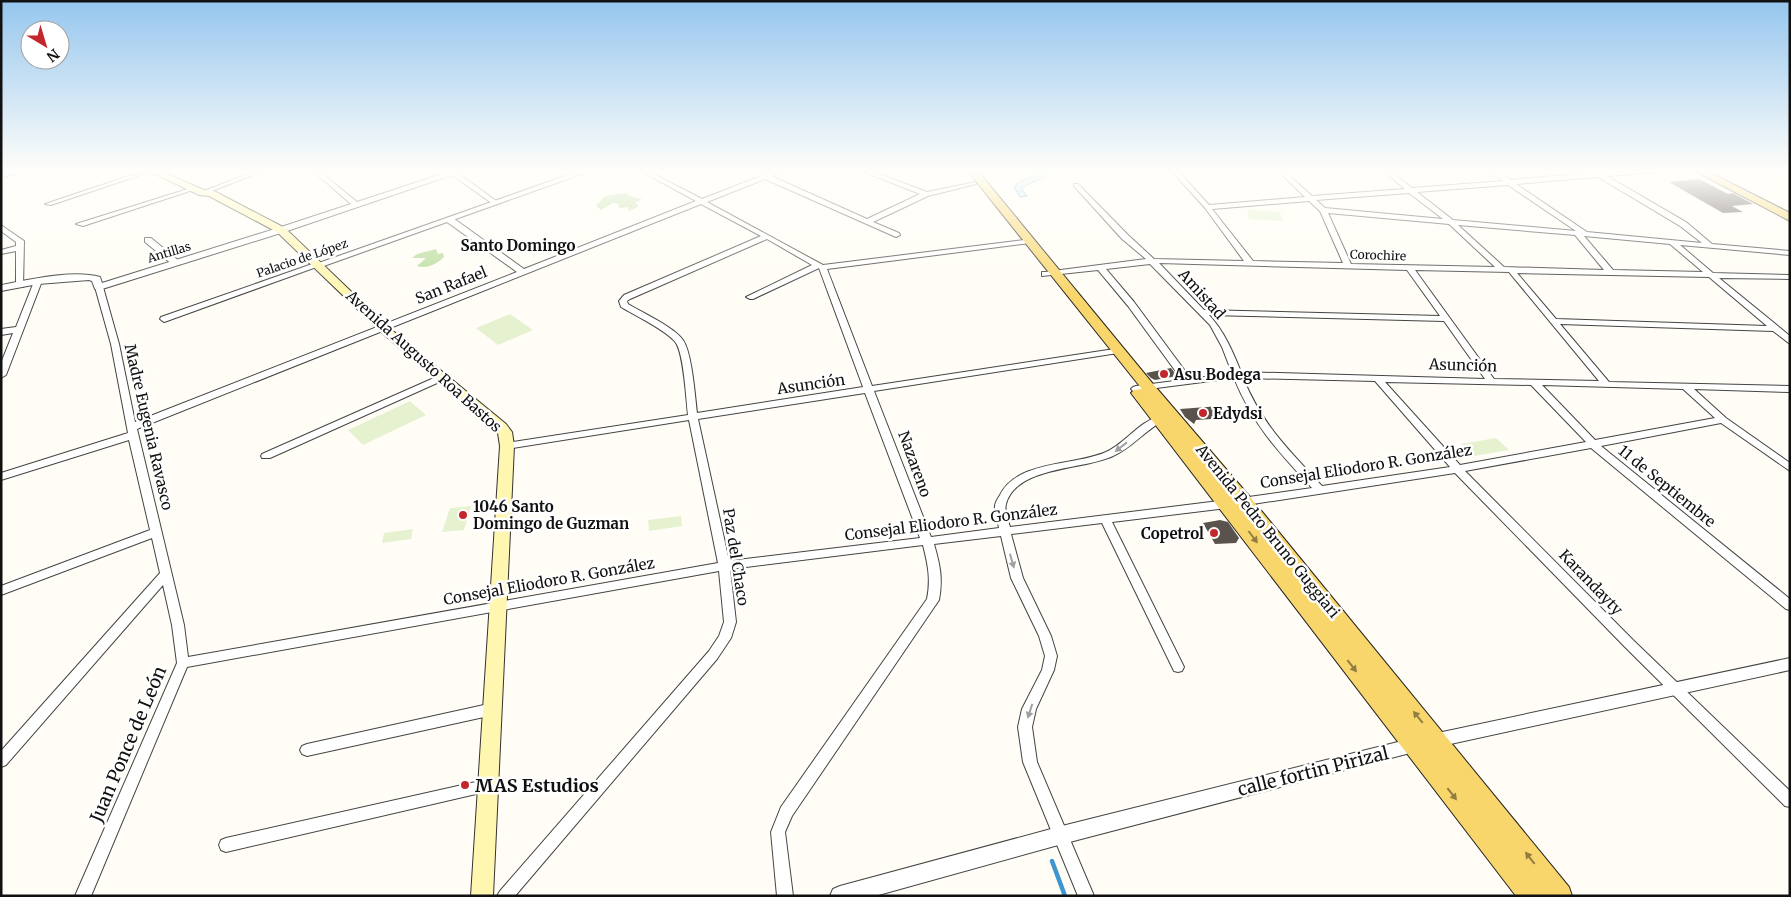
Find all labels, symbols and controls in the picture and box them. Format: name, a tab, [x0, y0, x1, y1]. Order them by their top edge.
north arrow	[20, 20, 70, 70]
text: N	[43, 45, 63, 66]
street label: Palacio de López	[254, 235, 350, 281]
district label: Santo Domingo	[461, 236, 576, 255]
street label: Antillas	[144, 238, 193, 266]
street label: Corochire	[1350, 247, 1406, 263]
street label: San Rafael	[412, 262, 490, 308]
street label: Amistad	[1174, 264, 1229, 323]
street label: Avenida Augusto Roa Bastos	[341, 285, 506, 436]
street label: Madre Eugenia Ravasco	[121, 342, 177, 512]
street label: Asunción	[1428, 354, 1497, 376]
place label: Asu Bodega	[1173, 365, 1261, 384]
marker: Asu Bodega	[1158, 368, 1170, 380]
street label: Asunción	[775, 370, 846, 398]
place label: Edydsi	[1213, 404, 1263, 423]
marker: Edydsi	[1197, 407, 1209, 419]
street label: Nazareno	[894, 428, 936, 500]
street label: Avenida Pedro Bruno Guggiari	[1191, 440, 1344, 622]
street label: Consejal Eliodoro R. González	[1259, 440, 1473, 492]
street label: 11 de Septiembre	[1614, 441, 1720, 531]
one-way arrow	[1114, 442, 1128, 452]
place label: 1046 Santo Domingo de Guzman	[473, 497, 629, 533]
street label: Consejal Eliodoro R. González	[844, 500, 1058, 544]
street label: Paz del Chaco	[719, 507, 753, 607]
marker: 1046 Santo Domingo de Guzman	[457, 509, 469, 521]
place label: Copetrol	[1141, 524, 1204, 543]
marker: Copetrol	[1208, 527, 1220, 539]
one-way arrow	[1248, 530, 1258, 544]
street label: Karandayty	[1555, 545, 1627, 619]
street label: Consejal Eliodoro R. González	[442, 553, 656, 609]
one-way arrow	[1008, 554, 1016, 569]
one-way arrow	[1347, 659, 1358, 672]
street label: Juan Ponce de León	[84, 662, 171, 827]
one-way arrow	[1025, 704, 1033, 719]
one-way arrow	[1412, 710, 1423, 723]
street label: calle fortin Pirizal	[1235, 741, 1391, 801]
place label: MAS Estudios	[475, 774, 599, 797]
marker: MAS Estudios	[459, 779, 471, 791]
one-way arrow	[1447, 787, 1457, 801]
one-way arrow	[1524, 851, 1535, 864]

